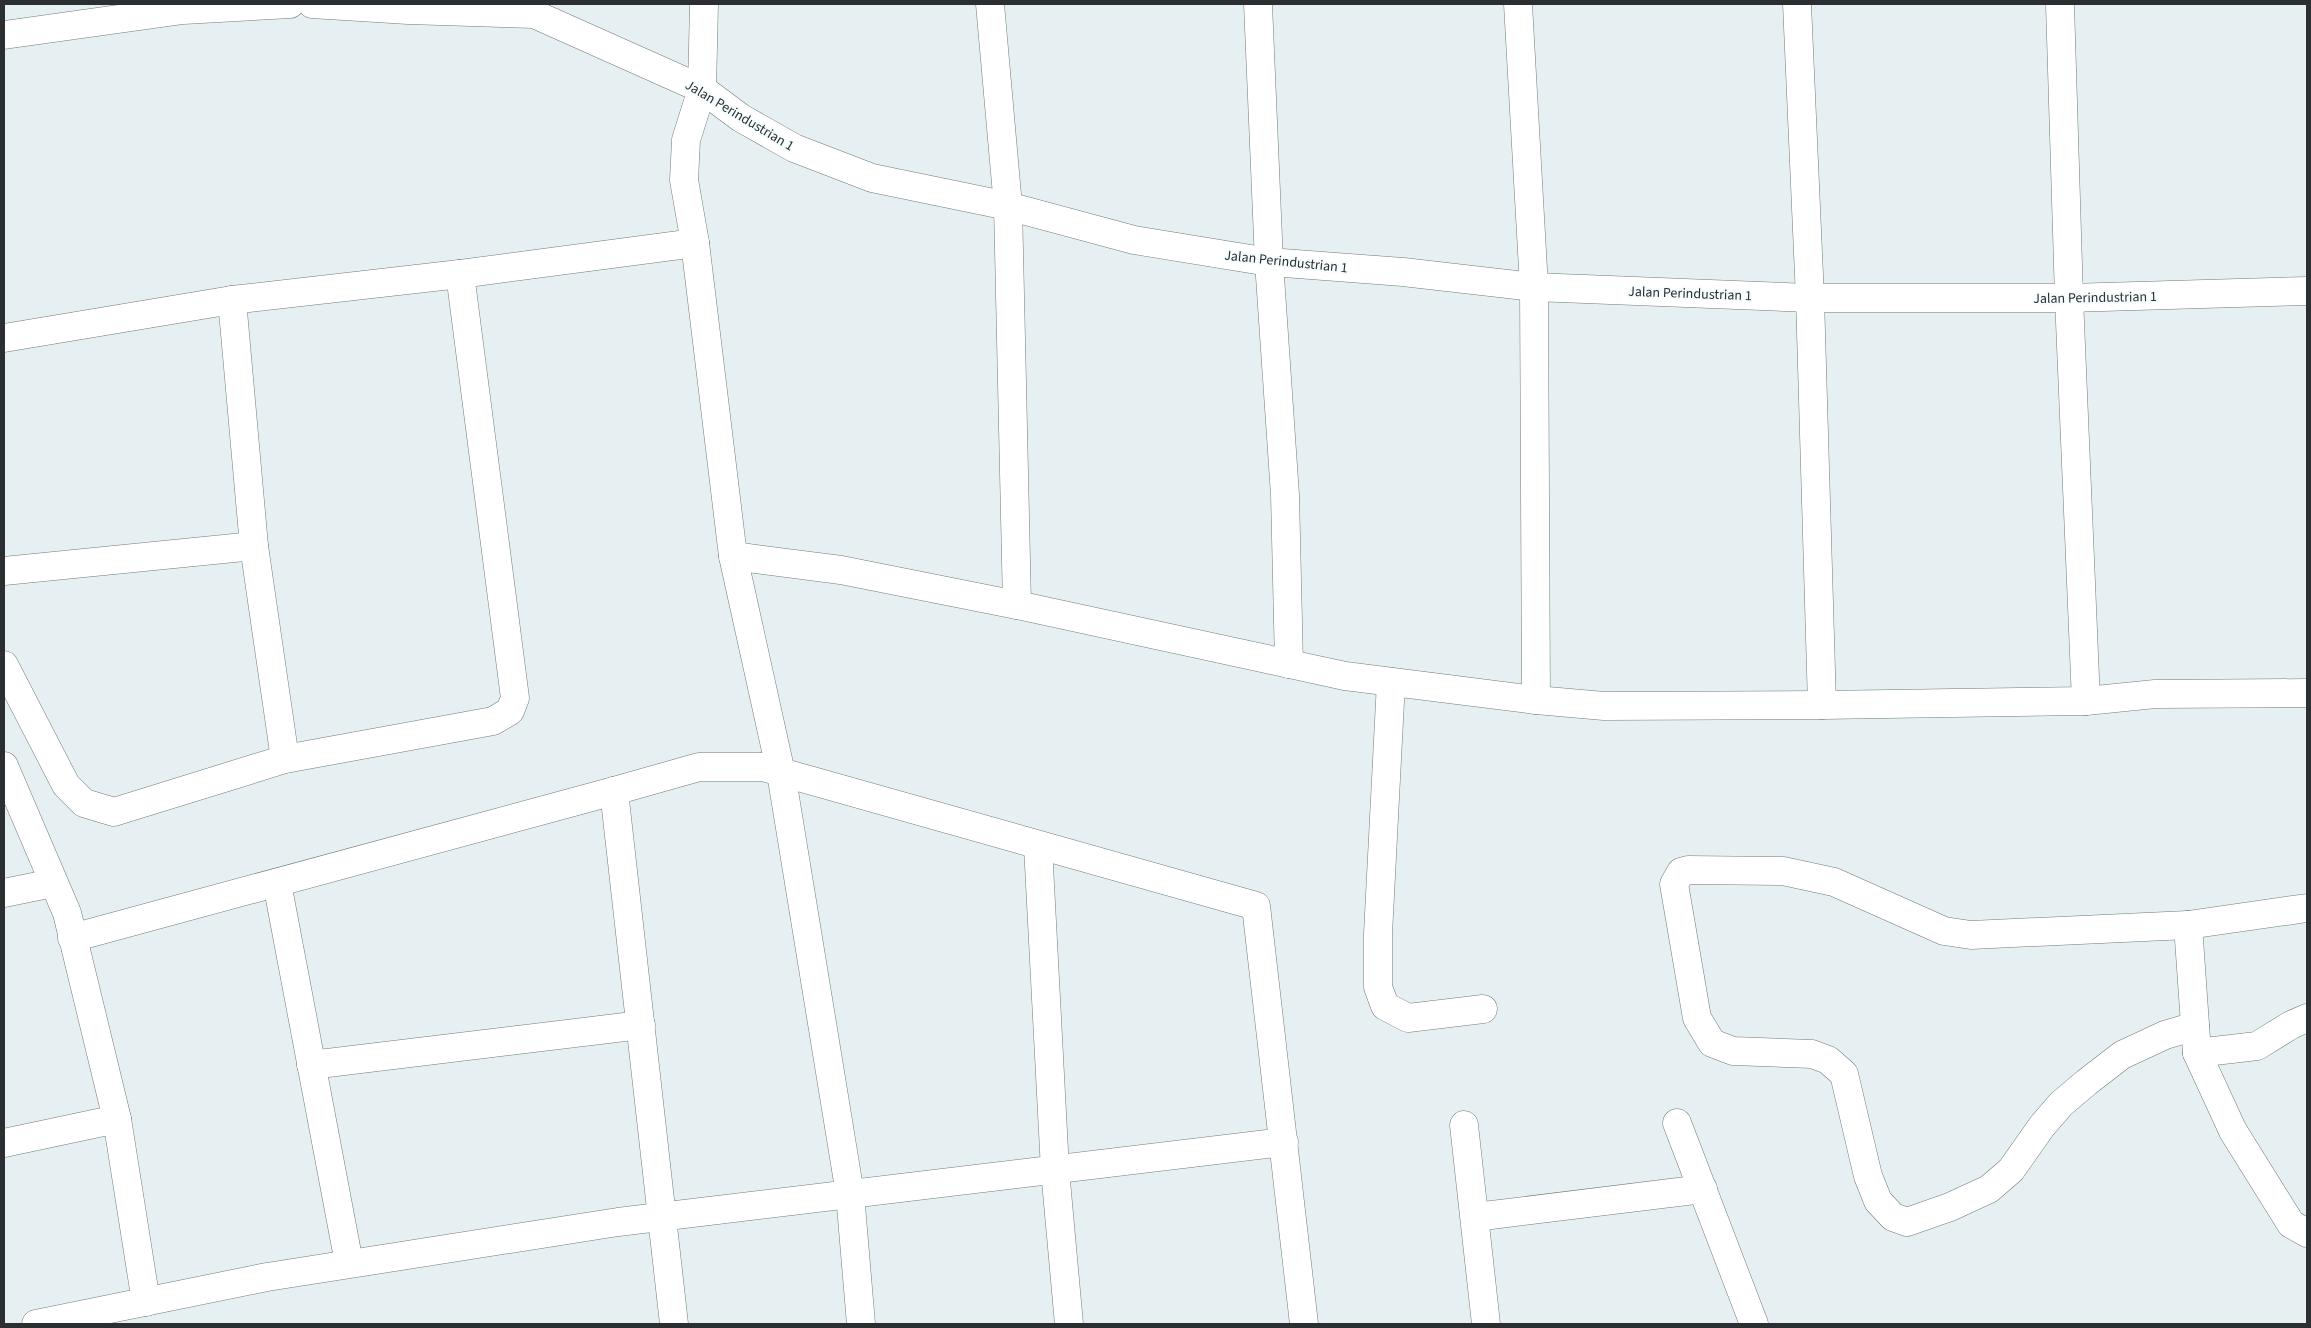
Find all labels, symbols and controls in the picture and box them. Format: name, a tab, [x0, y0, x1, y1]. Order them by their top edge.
street label: Jalan Perindustrian 1	[681, 75, 798, 156]
street label: Jalan Perindustrian 1	[1223, 246, 1349, 278]
street label: Jalan Perindustrian 1	[1628, 282, 1752, 306]
street label: Jalan Perindustrian 1	[2033, 287, 2157, 309]

